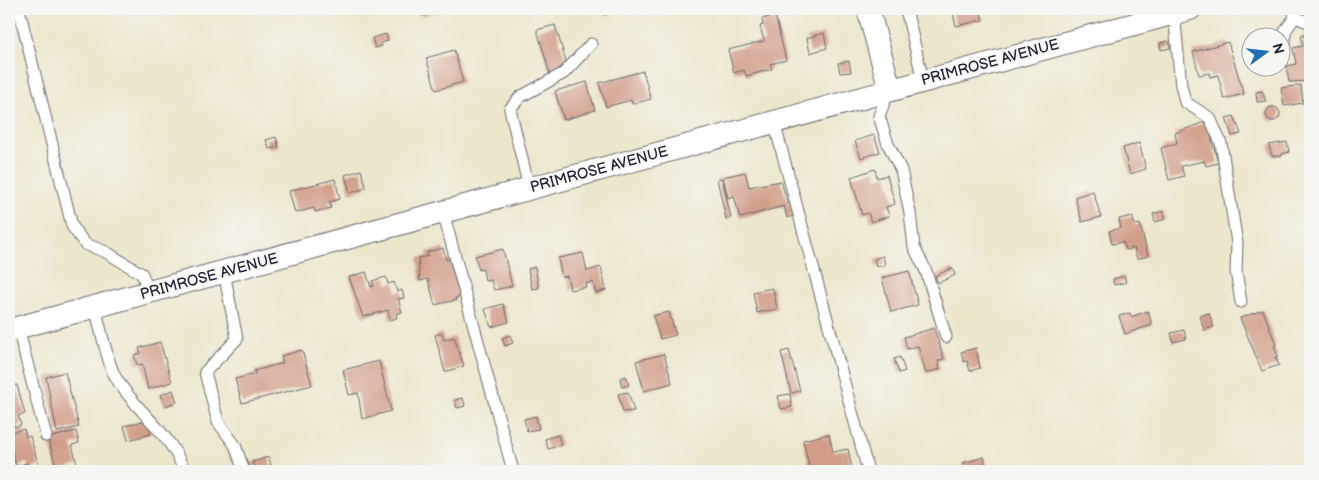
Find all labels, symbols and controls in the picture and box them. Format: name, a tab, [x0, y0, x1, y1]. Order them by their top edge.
north arrow	[1242, 28, 1292, 78]
street label: PRIMROSE AVENUE	[919, 35, 1061, 90]
text: N	[1269, 41, 1288, 56]
street label: PRIMROSE AVENUE	[528, 142, 670, 197]
street label: PRIMROSE AVENUE	[138, 249, 280, 304]

